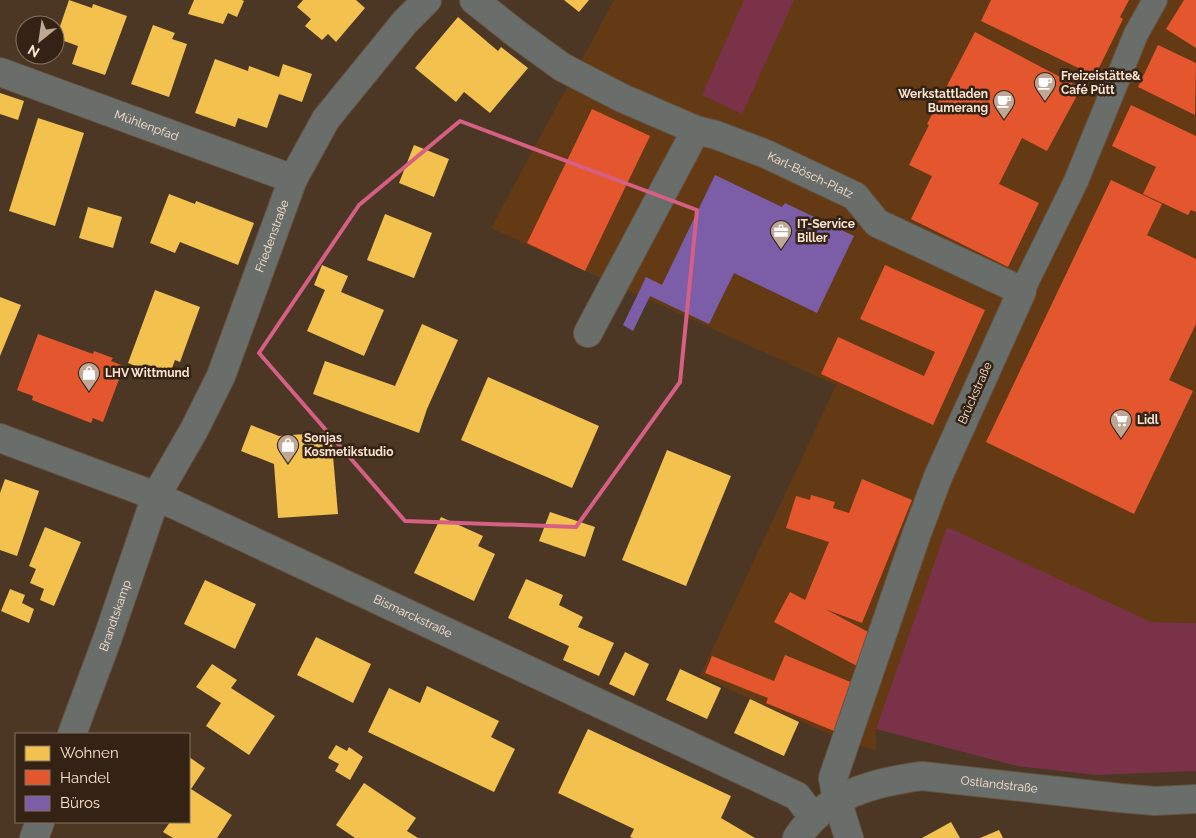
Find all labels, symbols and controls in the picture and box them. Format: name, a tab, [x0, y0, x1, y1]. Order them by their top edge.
north arrow	[15, 15, 65, 65]
text: N	[25, 42, 42, 61]
place label: Freizeistätte& Café Pütt	[1061, 69, 1141, 97]
cafe icon: Freizeistätte& Café Pütt	[1033, 71, 1057, 102]
place label: Werkstattladen Bumerang	[898, 87, 988, 115]
cafe icon: Werkstattladen Bumerang	[992, 89, 1016, 120]
street label: Mühlenpfad	[113, 107, 181, 144]
street label: Karl-Bösch-Platz	[765, 149, 856, 201]
street label: Friedenstraße	[253, 198, 292, 274]
place label: IT-Service Biller	[797, 217, 855, 245]
office icon: IT-Service Biller	[769, 219, 793, 250]
street label: Brückstraße	[955, 360, 995, 426]
shop icon: LHV Wittmund	[77, 361, 101, 392]
place label: LHV Wittmund	[105, 366, 190, 380]
supermarket icon: Lidl	[1109, 408, 1133, 439]
place label: Lidl	[1137, 413, 1159, 427]
place label: Sonjas Kosmetikstudio	[304, 431, 393, 459]
shop icon: Sonjas Kosmetikstudio	[276, 433, 300, 464]
street label: Brandtskamp	[96, 578, 134, 653]
street label: Bismarckstraße	[371, 592, 454, 641]
legend	[15, 733, 190, 823]
text: Wohnen	[60, 744, 119, 762]
text: Handel	[60, 769, 111, 787]
street label: Ostlandstraße	[960, 773, 1038, 796]
text: Büros	[60, 794, 100, 812]

